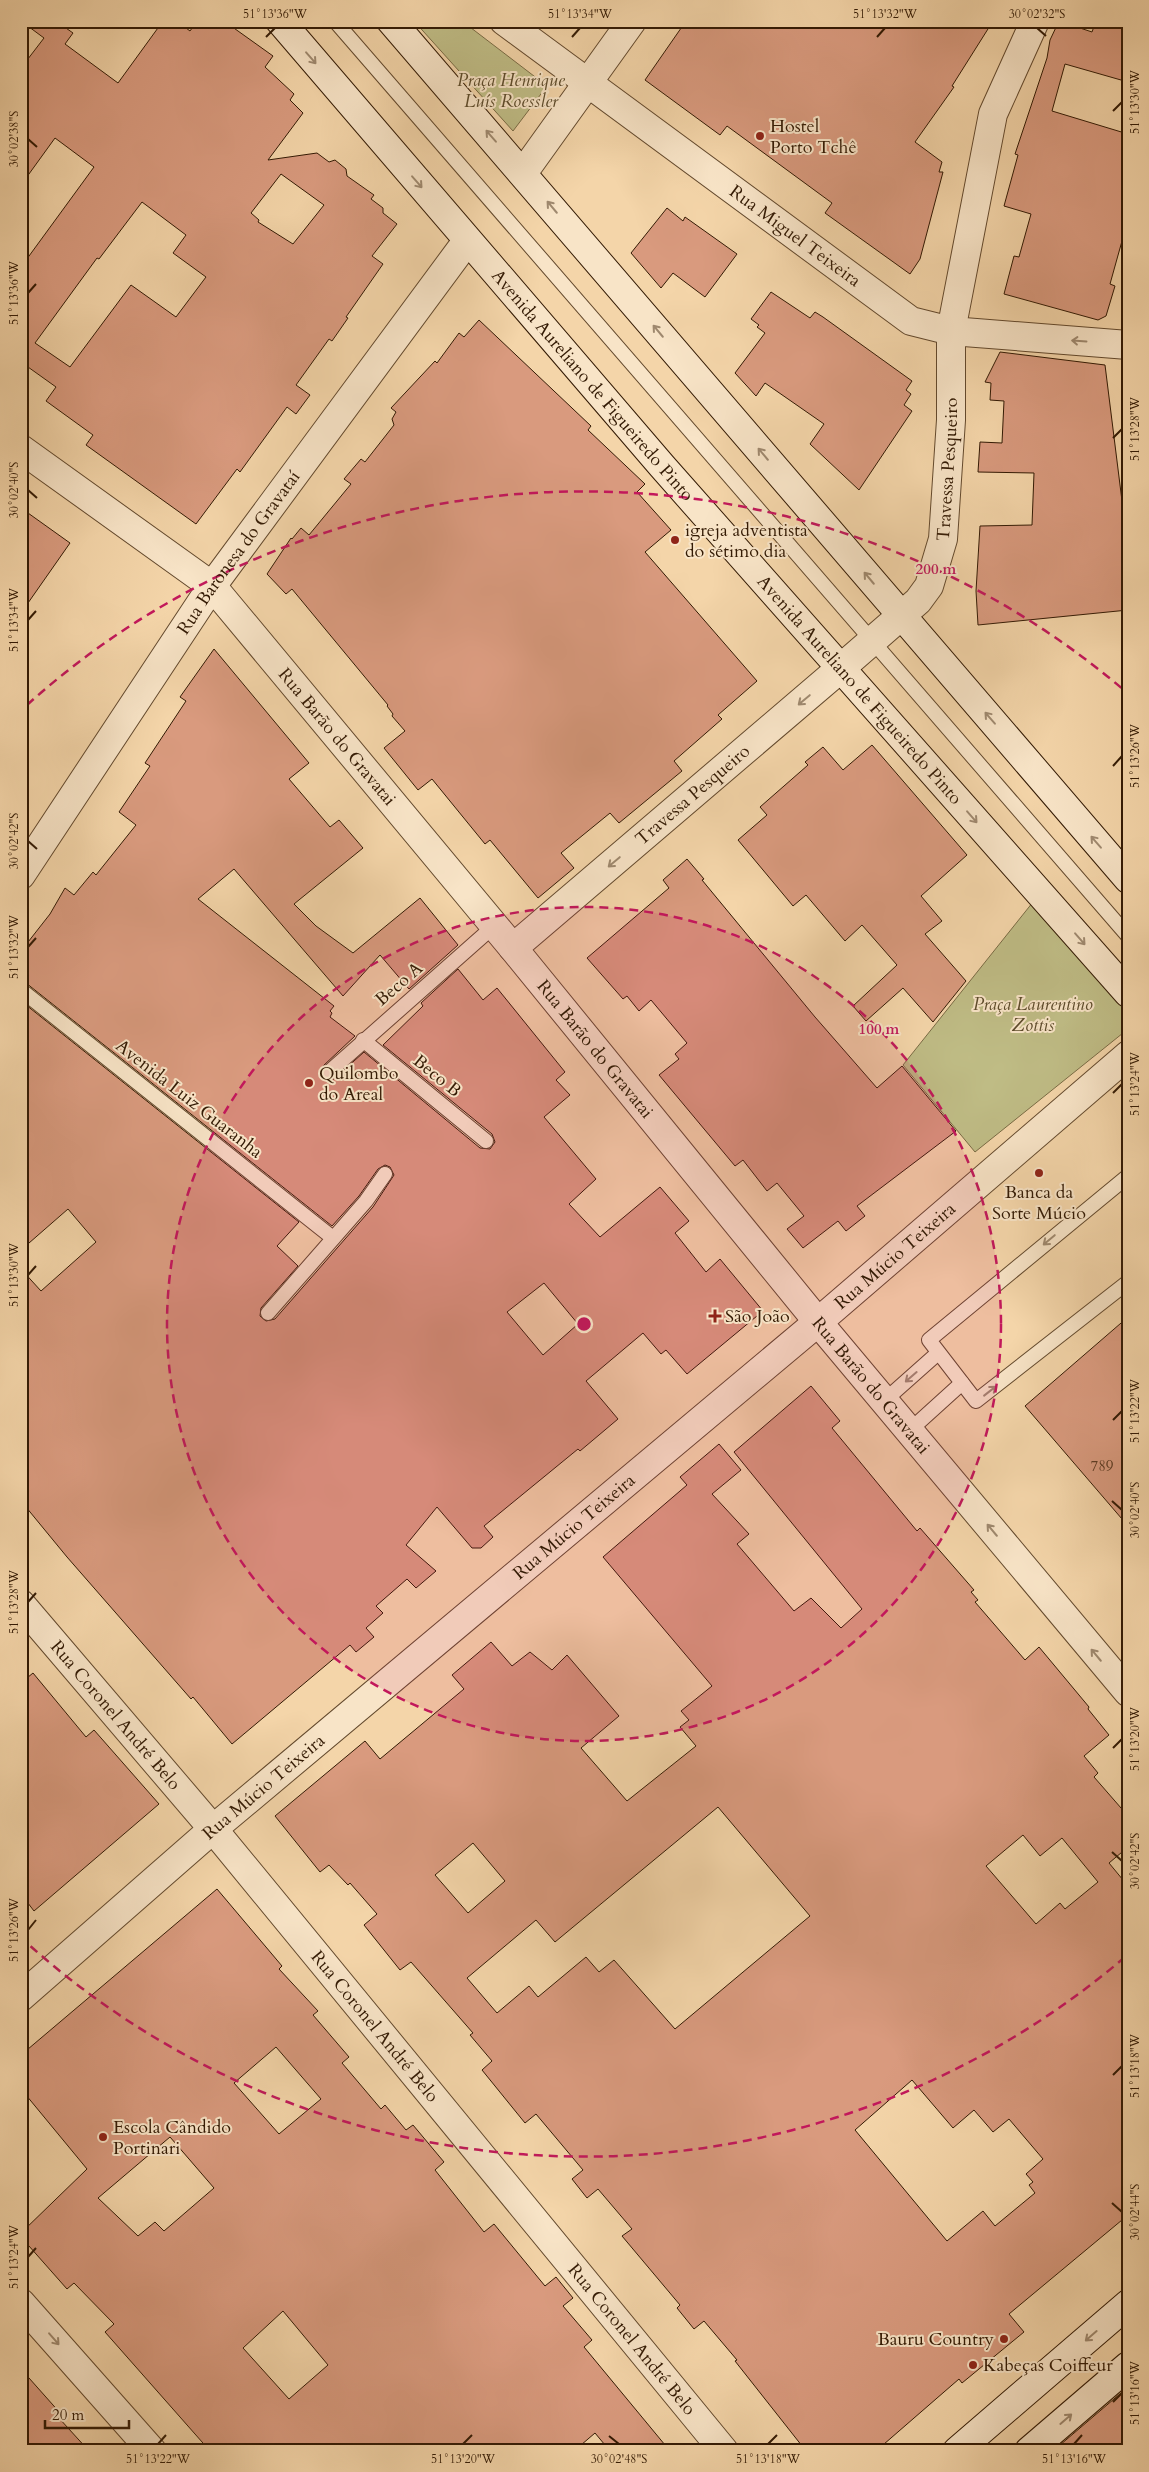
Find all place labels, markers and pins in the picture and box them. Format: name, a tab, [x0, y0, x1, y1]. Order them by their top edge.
place label: Hostel Porto Tchê	[770, 114, 857, 160]
marker: Hostel Porto Tchê	[754, 130, 766, 142]
place label: igreja adventista do sétimo dia	[685, 518, 808, 564]
marker: igreja adventista do sétimo dia	[669, 534, 681, 546]
place label: Quilombo do Areal	[319, 1061, 399, 1107]
marker: Quilombo do Areal	[303, 1077, 315, 1089]
marker: Banca da Sorte Múcio	[1033, 1167, 1045, 1179]
place label: Banca da Sorte Múcio	[992, 1180, 1086, 1226]
place label: São João	[725, 1304, 790, 1329]
marker: São João	[709, 1310, 721, 1322]
centre of rings	[575, 1315, 593, 1333]
place label: Escola Cândido Portinari	[113, 2115, 231, 2161]
marker: Escola Cândido Portinari	[97, 2131, 109, 2143]
place label: Bauru Country	[877, 2327, 994, 2352]
marker: Bauru Country	[998, 2333, 1010, 2345]
place label: Kabeças Coiffeur	[983, 2353, 1113, 2378]
marker: Kabeças Coiffeur	[967, 2359, 979, 2371]

